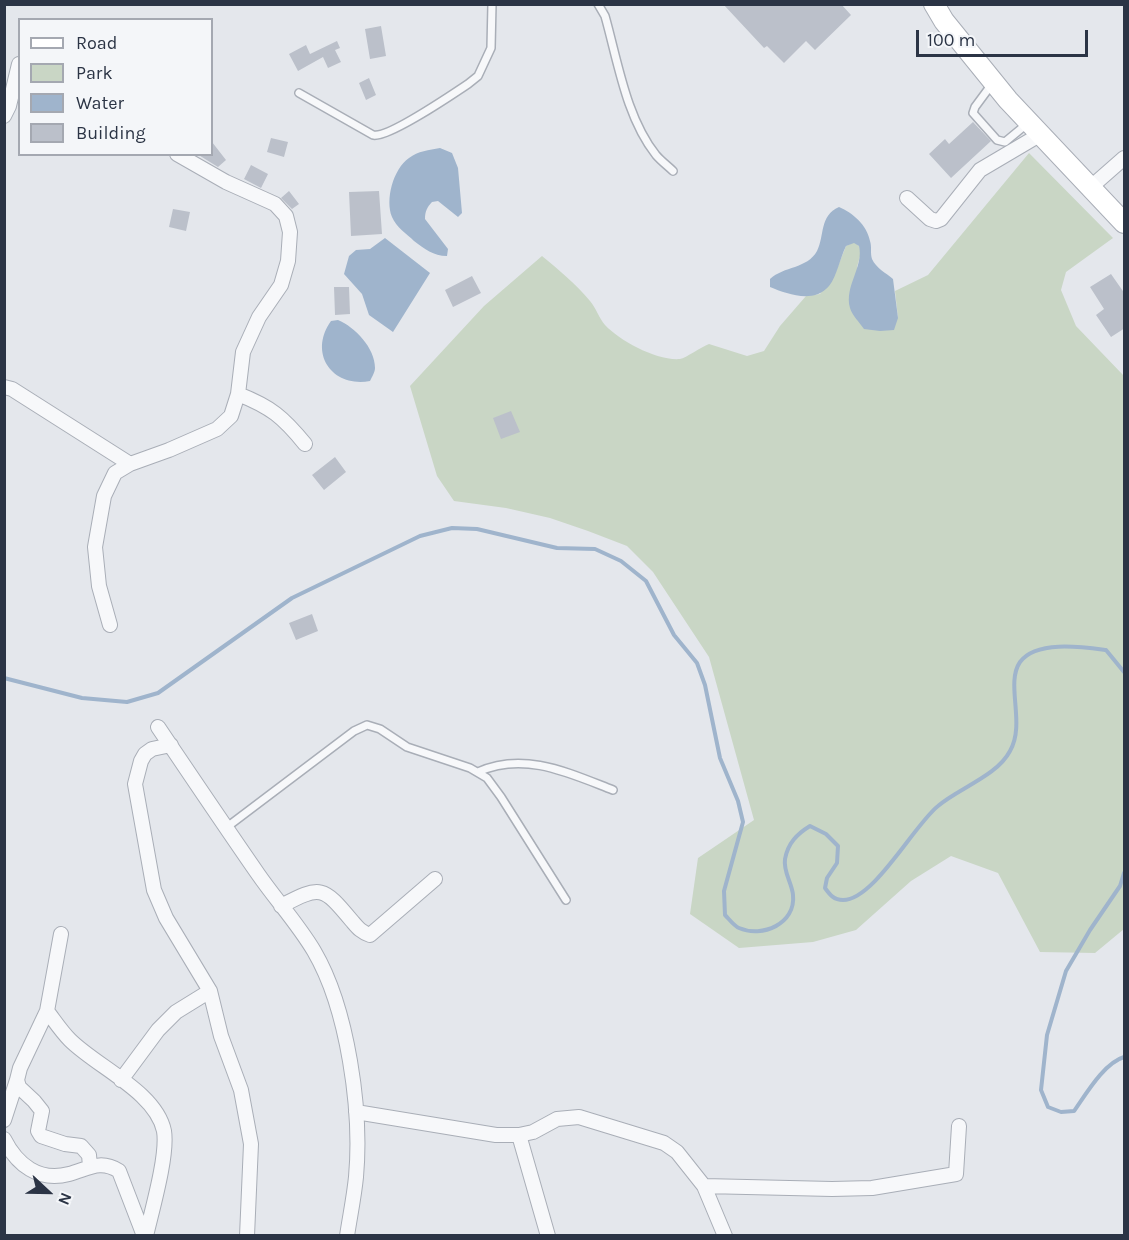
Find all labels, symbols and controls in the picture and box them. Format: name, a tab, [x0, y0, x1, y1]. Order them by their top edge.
legend	[18, 18, 213, 156]
scale bar	[919, 18, 1092, 56]
text: 100 m	[927, 29, 975, 51]
text: Road	[76, 32, 117, 54]
text: Park	[76, 62, 113, 84]
text: Water	[76, 92, 124, 114]
text: Building	[76, 122, 146, 144]
north arrow	[18, 1162, 78, 1222]
text: N	[54, 1190, 76, 1208]

